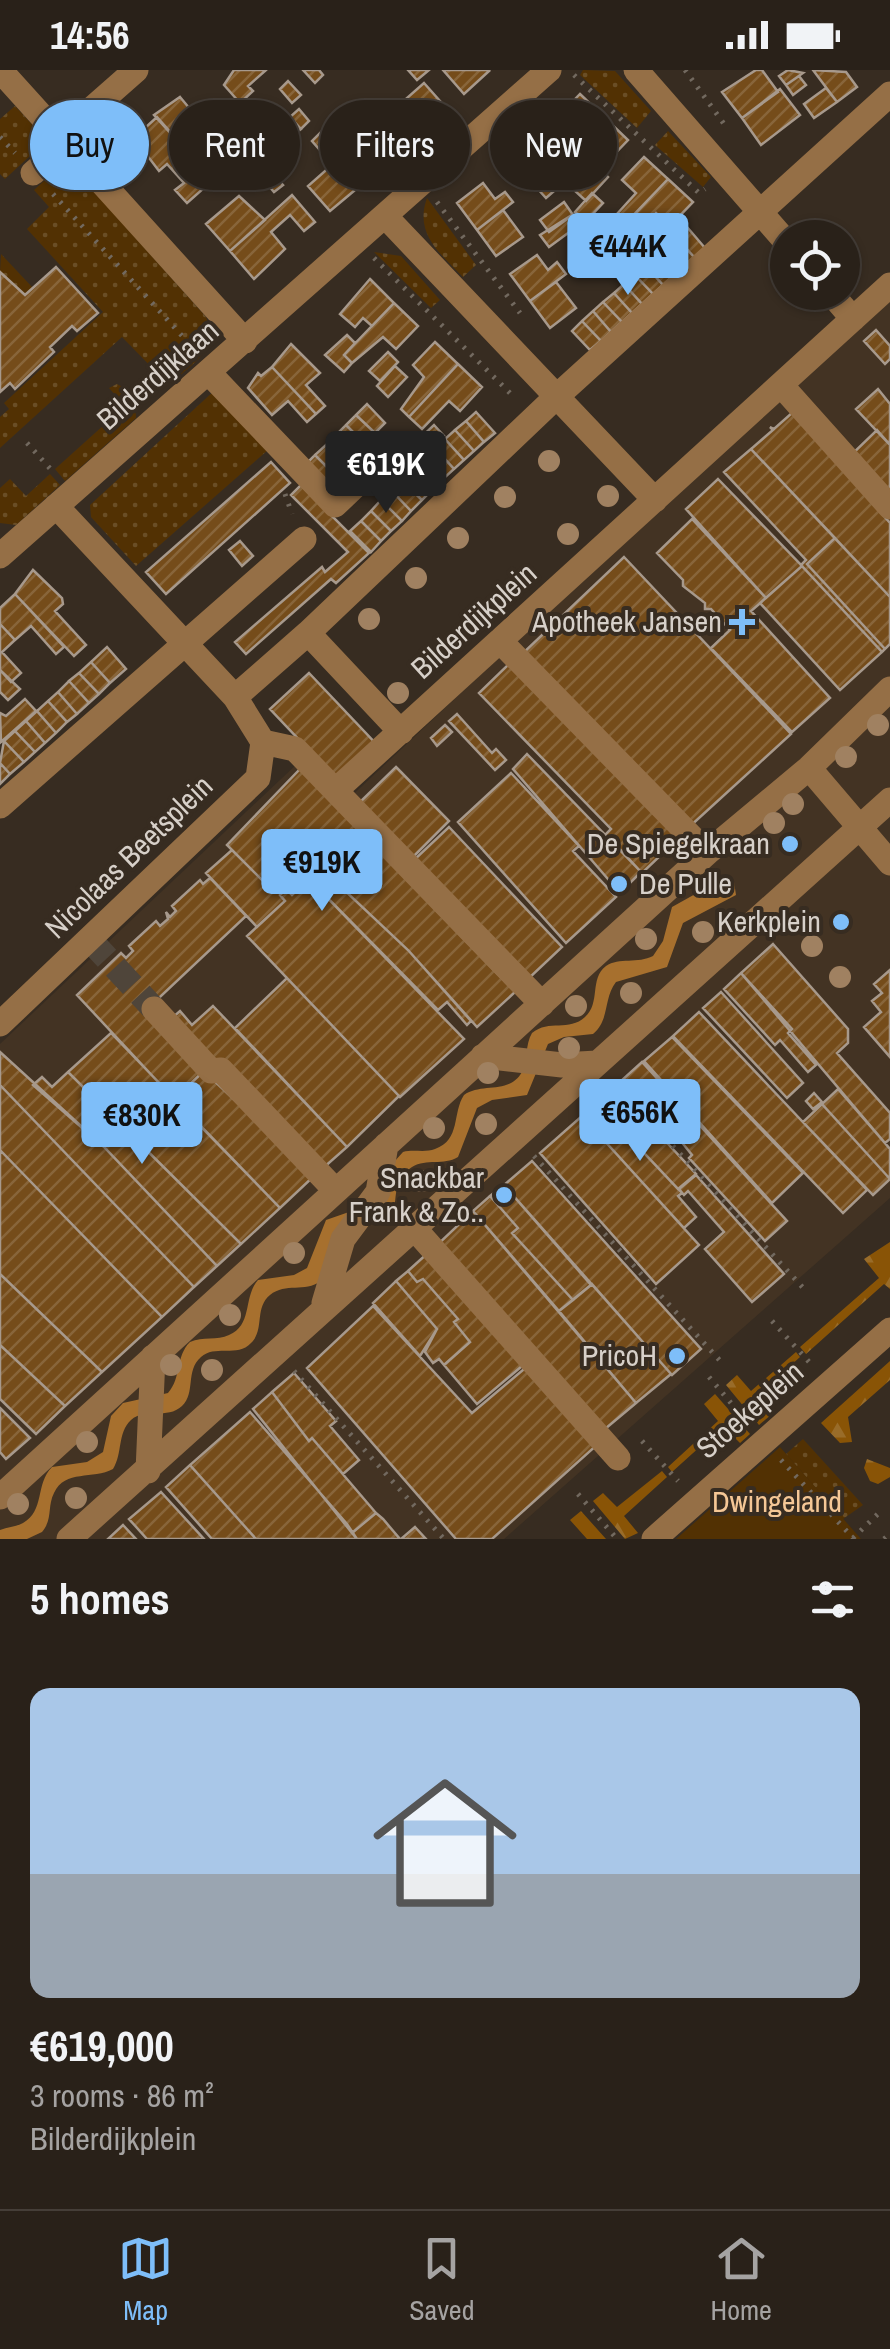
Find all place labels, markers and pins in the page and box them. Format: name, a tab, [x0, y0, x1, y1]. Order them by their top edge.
pin: €444K	[558, 213, 698, 298]
pin: €619K	[316, 431, 456, 516]
place label: Apotheek Jansen	[531, 601, 722, 641]
marker: Apotheek Jansen	[731, 611, 753, 633]
place label: De Spiegelkraan	[587, 823, 770, 863]
pin: €919K	[252, 829, 392, 914]
marker: De Spiegelkraan	[779, 833, 801, 855]
place label: De Pulle	[639, 863, 732, 903]
marker: De Pulle	[608, 873, 630, 895]
place label: Kerkplein	[717, 901, 821, 941]
marker: Kerkplein	[830, 911, 852, 933]
pin: €656K	[570, 1079, 710, 1164]
pin: €830K	[72, 1082, 212, 1167]
place label: Snackbar Frank & Zo..	[349, 1157, 485, 1231]
marker: Snackbar Frank & Zo..	[493, 1184, 515, 1206]
place label: PricoH	[582, 1335, 657, 1375]
marker: PricoH	[666, 1345, 688, 1367]

